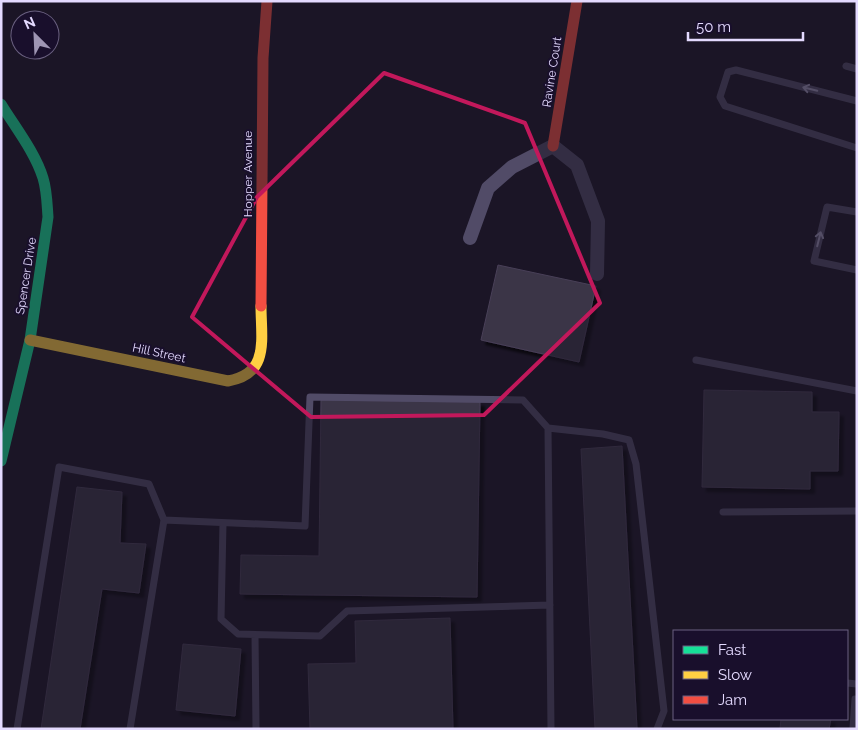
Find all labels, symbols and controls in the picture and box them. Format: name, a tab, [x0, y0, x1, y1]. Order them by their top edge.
north arrow	[10, 10, 60, 60]
scale bar	[688, 10, 803, 42]
text: N	[22, 14, 38, 33]
text: 50 m	[696, 18, 731, 36]
street label: Ravine Court	[540, 36, 564, 108]
one-way arrow	[802, 84, 818, 93]
street label: Hopper Avenue	[241, 131, 255, 217]
one-way arrow	[815, 231, 824, 247]
street label: Spencer Drive	[13, 236, 39, 316]
street label: Hill Street	[131, 341, 187, 365]
legend	[673, 630, 848, 720]
text: Fast	[718, 641, 746, 659]
text: Slow	[718, 666, 752, 684]
text: Jam	[718, 691, 747, 709]

